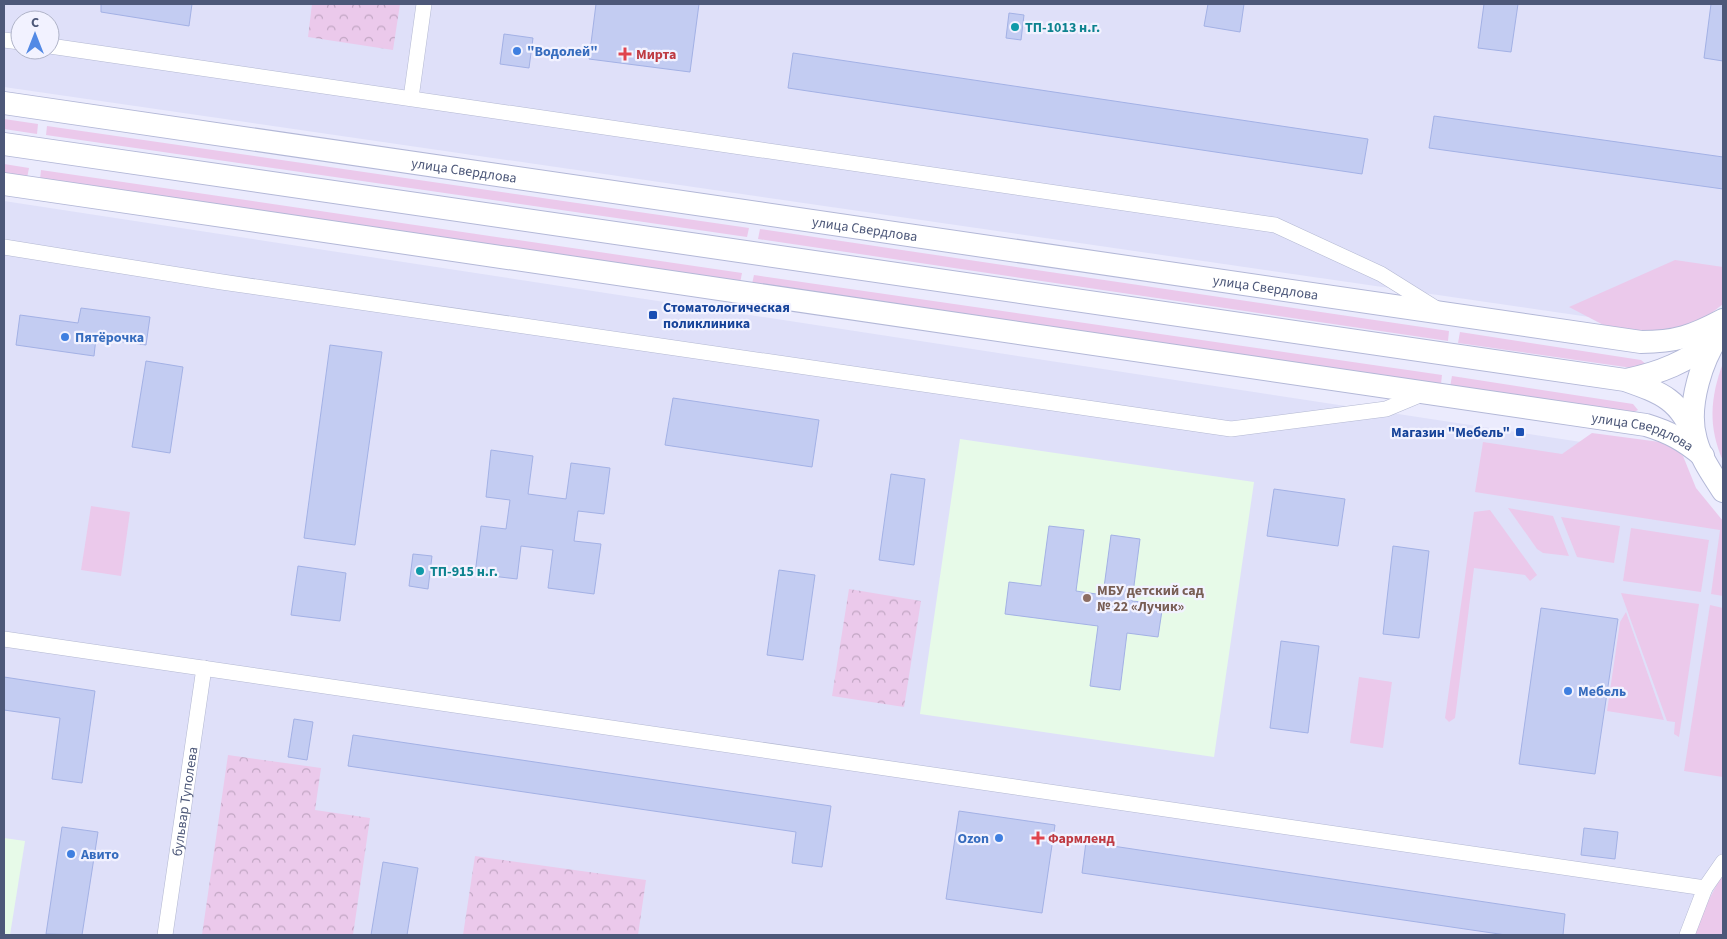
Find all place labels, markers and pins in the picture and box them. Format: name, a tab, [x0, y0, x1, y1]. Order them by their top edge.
place label: ТП-1013 н.г.	[1025, 18, 1100, 38]
marker: ТП-1013 н.г.	[1009, 21, 1021, 33]
place label: "Водолей"	[527, 42, 598, 62]
marker: "Водолей"	[511, 45, 523, 57]
place label: Мирта	[636, 45, 676, 65]
marker: Мирта	[618, 47, 632, 61]
place label: Стоматологическая поликлиника	[663, 298, 790, 334]
marker: Стоматологическая поликлиника	[647, 309, 659, 321]
place label: Пятёрочка	[75, 328, 144, 348]
marker: Пятёрочка	[59, 331, 71, 343]
place label: Магазин "Мебель"	[1391, 423, 1510, 443]
marker: Магазин "Мебель"	[1514, 426, 1526, 438]
place label: ТП-915 н.г.	[430, 562, 498, 582]
marker: ТП-915 н.г.	[414, 565, 426, 577]
place label: МБУ детский сад № 22 «Лучик»	[1097, 581, 1205, 617]
marker: МБУ детский сад № 22 «Лучик»	[1081, 592, 1093, 604]
place label: Мебель	[1578, 682, 1626, 702]
marker: Мебель	[1562, 685, 1574, 697]
place label: Ozon	[958, 829, 989, 849]
place label: Фармленд	[1048, 829, 1115, 849]
marker: Ozon	[993, 832, 1005, 844]
marker: Фармленд	[1032, 832, 1044, 844]
place label: Авито	[80, 845, 119, 865]
marker: Авито	[65, 848, 77, 860]

